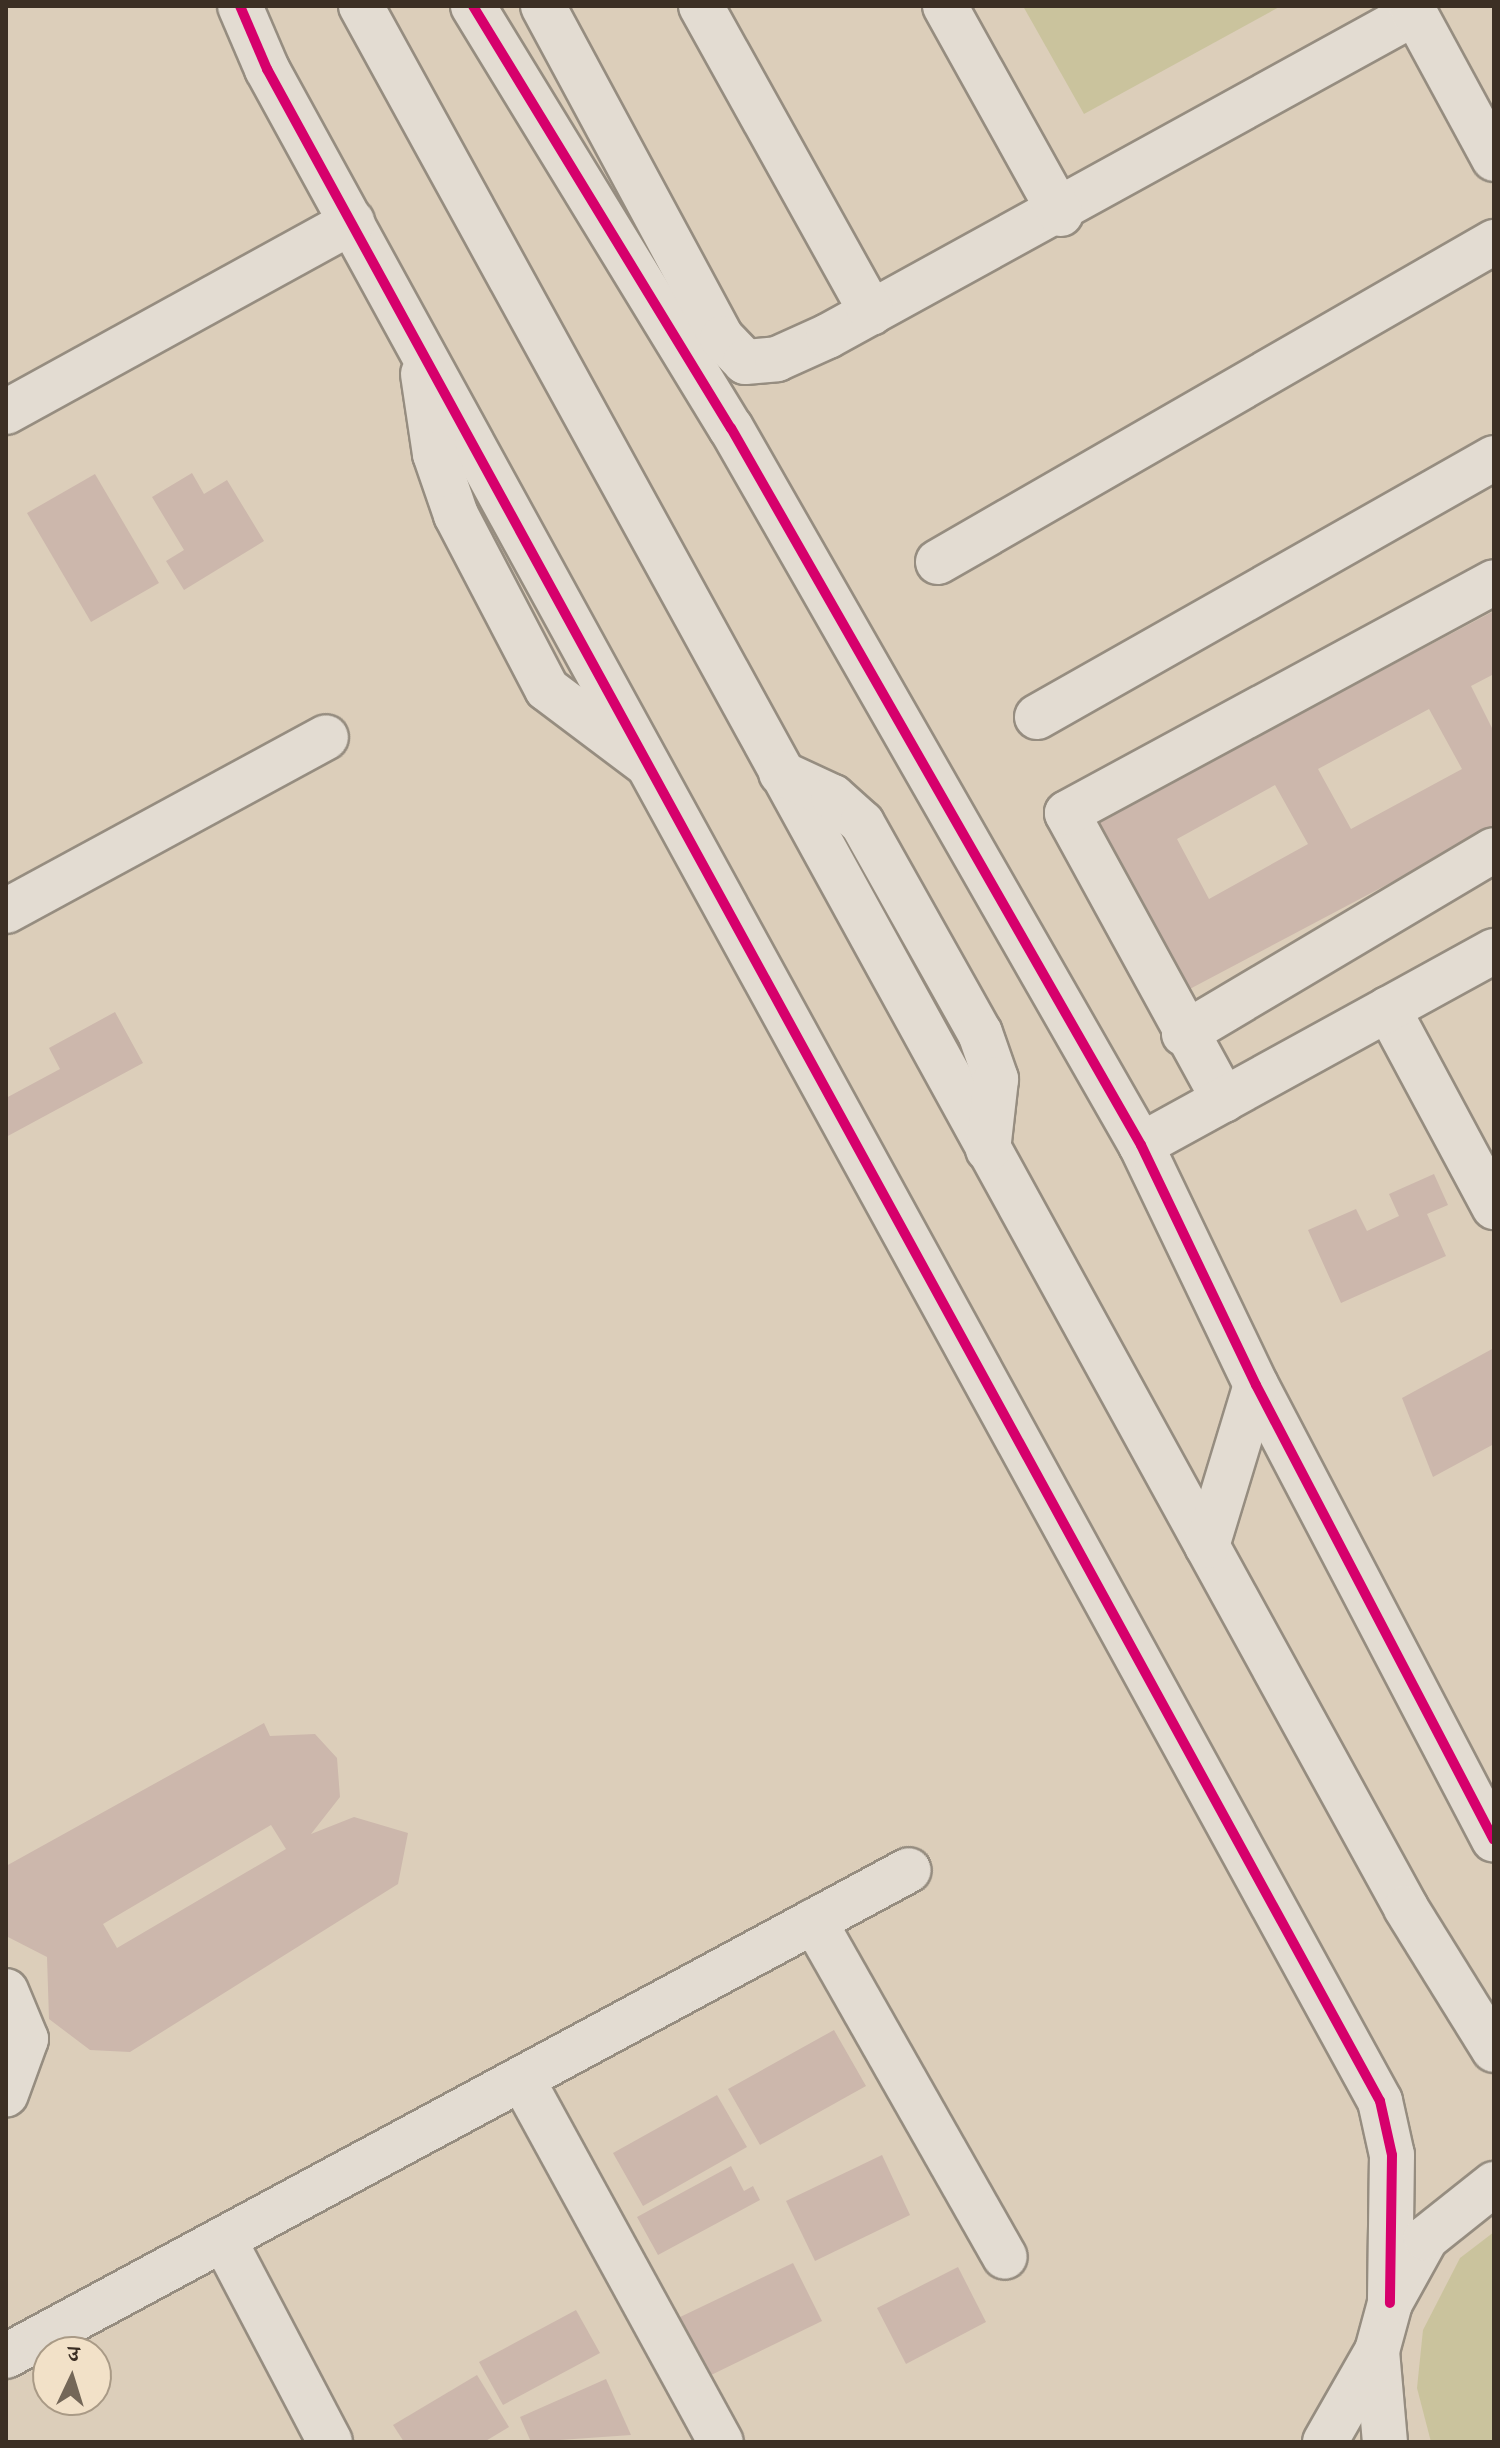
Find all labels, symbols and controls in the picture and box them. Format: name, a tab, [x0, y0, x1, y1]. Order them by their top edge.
north arrow	[32, 2336, 112, 2416]
text: उ	[67, 2339, 80, 2369]

